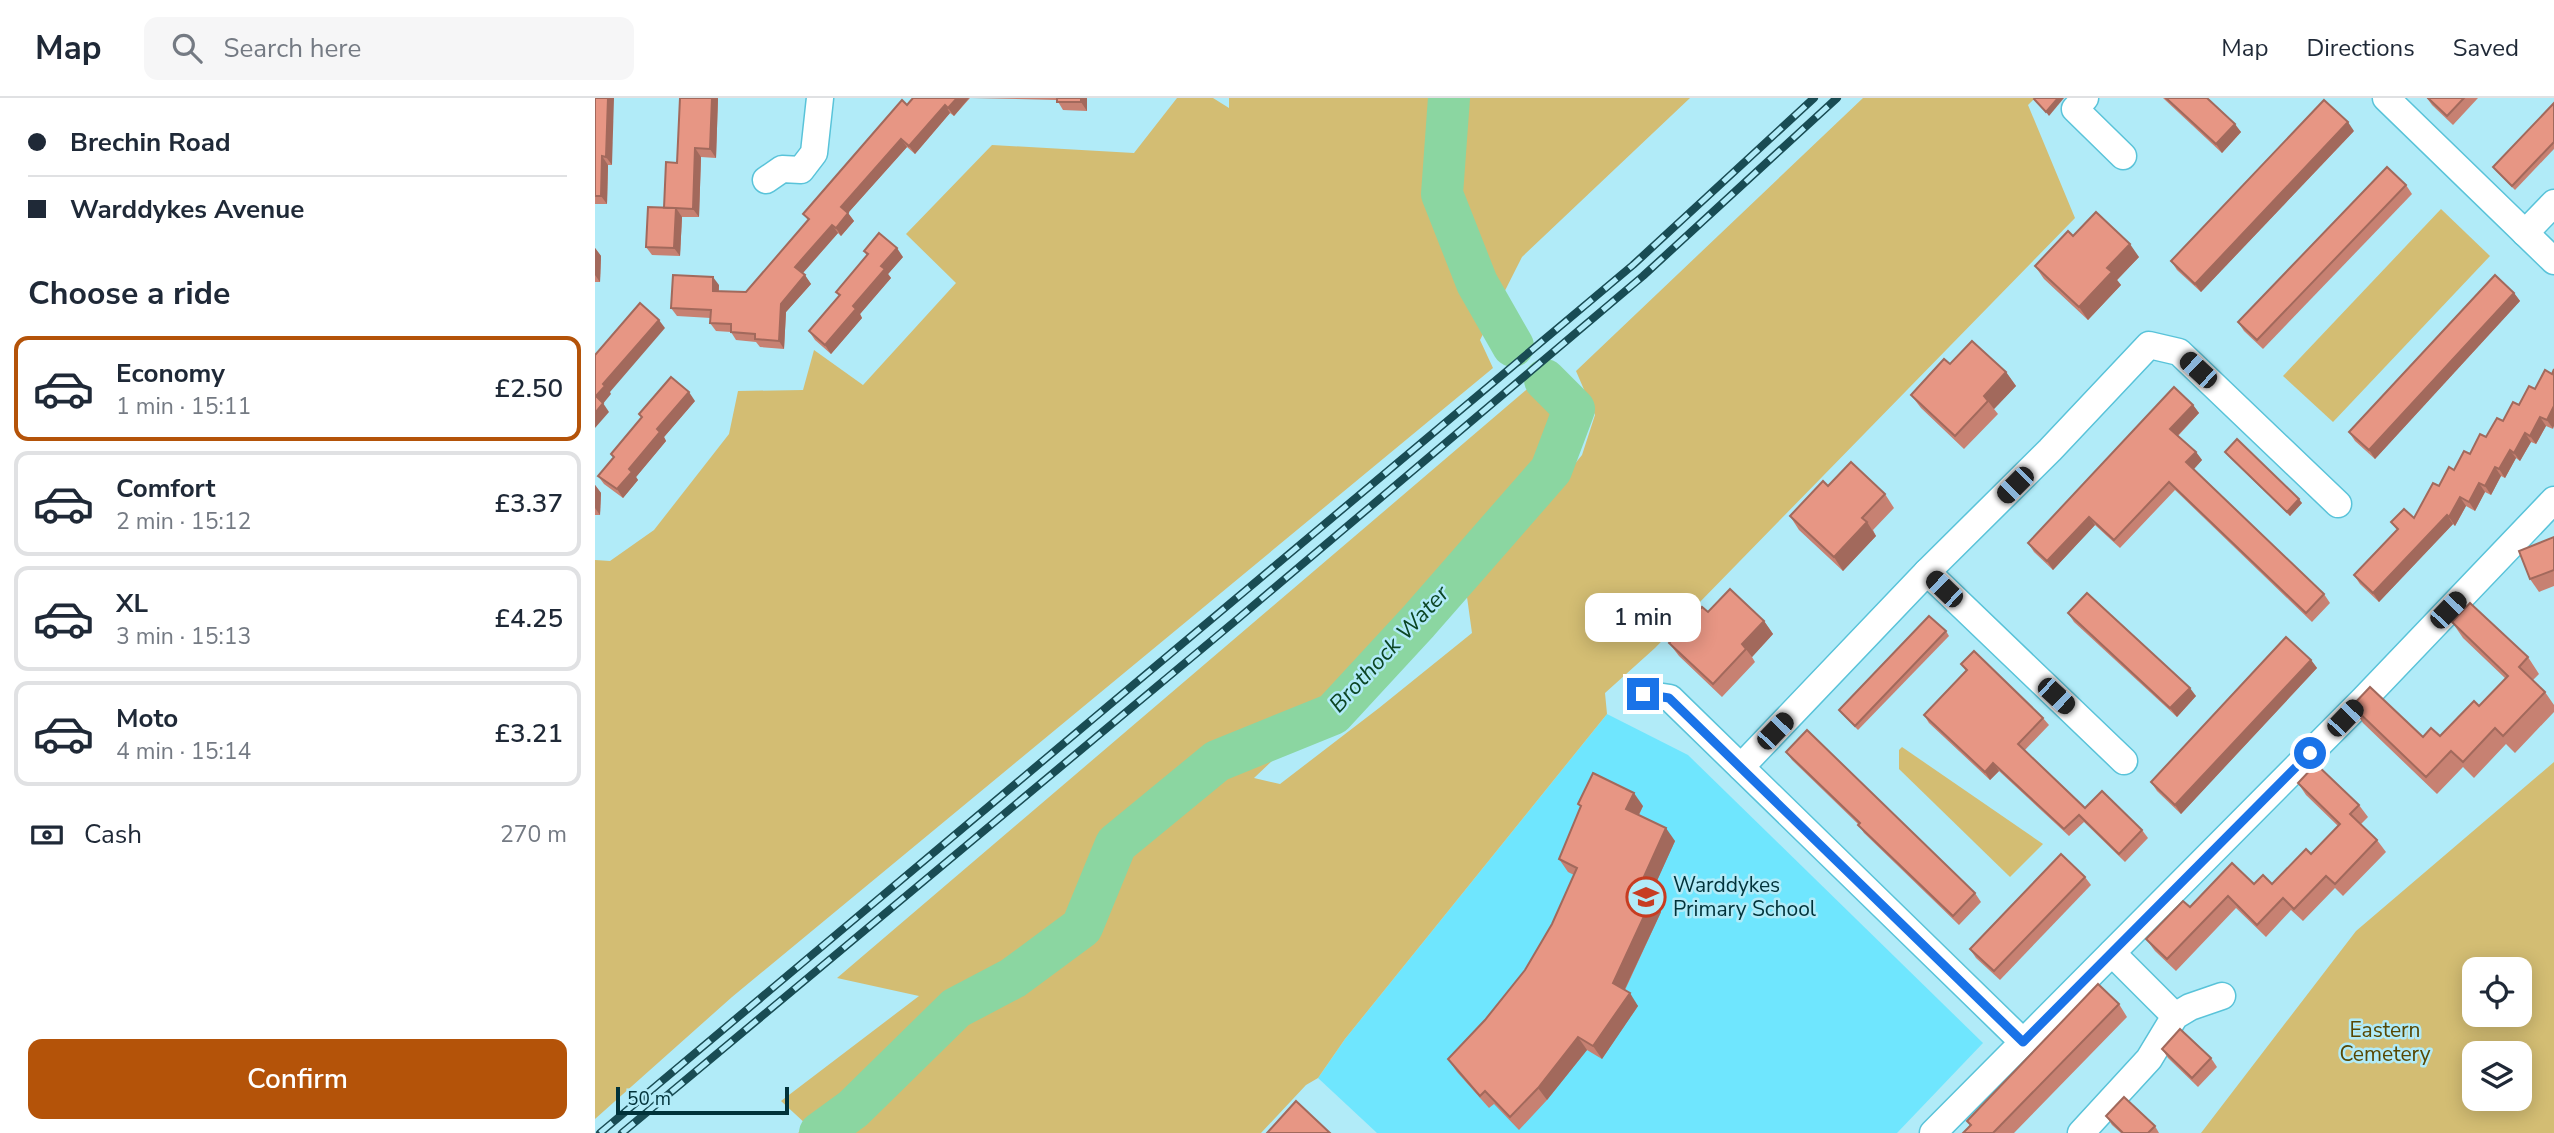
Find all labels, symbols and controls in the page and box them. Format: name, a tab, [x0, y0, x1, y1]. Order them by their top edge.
search box	[144, 17, 634, 80]
text: Map	[35, 26, 102, 71]
icon: search	[168, 29, 206, 67]
text: Search here	[224, 31, 361, 66]
text: Map	[2221, 32, 2268, 64]
text: Directions	[2306, 32, 2415, 64]
text: Saved	[2453, 32, 2519, 64]
text: Brechin Road	[70, 125, 231, 160]
text: Warddykes Avenue	[70, 192, 304, 227]
text: Choose a ride	[28, 272, 230, 315]
car	[2176, 348, 2221, 392]
text: Economy	[116, 356, 225, 391]
icon: car	[32, 357, 95, 420]
text: £2.50	[494, 371, 563, 406]
text: 1 min · 15:11	[116, 391, 251, 422]
car	[1993, 463, 2038, 507]
text: Comfort	[116, 471, 216, 506]
icon: car	[32, 472, 95, 535]
text: £3.37	[494, 486, 563, 521]
text: 2 min · 15:12	[116, 506, 251, 537]
car	[1922, 567, 1967, 611]
water label: Brothock Water	[1322, 578, 1456, 719]
text: XL	[116, 586, 148, 621]
icon: car	[32, 587, 95, 650]
car	[2426, 588, 2471, 632]
callout: 1 min	[1585, 592, 1701, 642]
text: £4.25	[494, 601, 563, 636]
text: 1 min	[1614, 602, 1672, 633]
text: 3 min · 15:13	[116, 621, 251, 652]
car	[2034, 674, 2079, 718]
route end	[1627, 678, 1659, 710]
car	[2323, 696, 2368, 740]
text: Moto	[116, 701, 178, 736]
icon: car	[32, 702, 95, 765]
car	[1753, 709, 1798, 753]
text: £3.21	[494, 716, 563, 751]
text: 4 min · 15:14	[116, 736, 251, 767]
route start	[2294, 737, 2326, 769]
icon: cash	[28, 816, 66, 854]
text: Cash	[84, 817, 142, 852]
text: 270 m	[500, 819, 567, 850]
place label: Warddykes Primary School	[1673, 871, 1817, 923]
school or university icon: Warddykes Primary School	[1625, 876, 1667, 918]
map controls	[2462, 957, 2532, 1111]
button: locate	[2462, 957, 2532, 1027]
park label: Eastern Cemetery	[2339, 1016, 2431, 1068]
button: Confirm	[28, 1039, 567, 1119]
button: layers	[2462, 1041, 2532, 1111]
scale bar	[616, 1084, 789, 1116]
text: 50 m	[627, 1086, 671, 1112]

